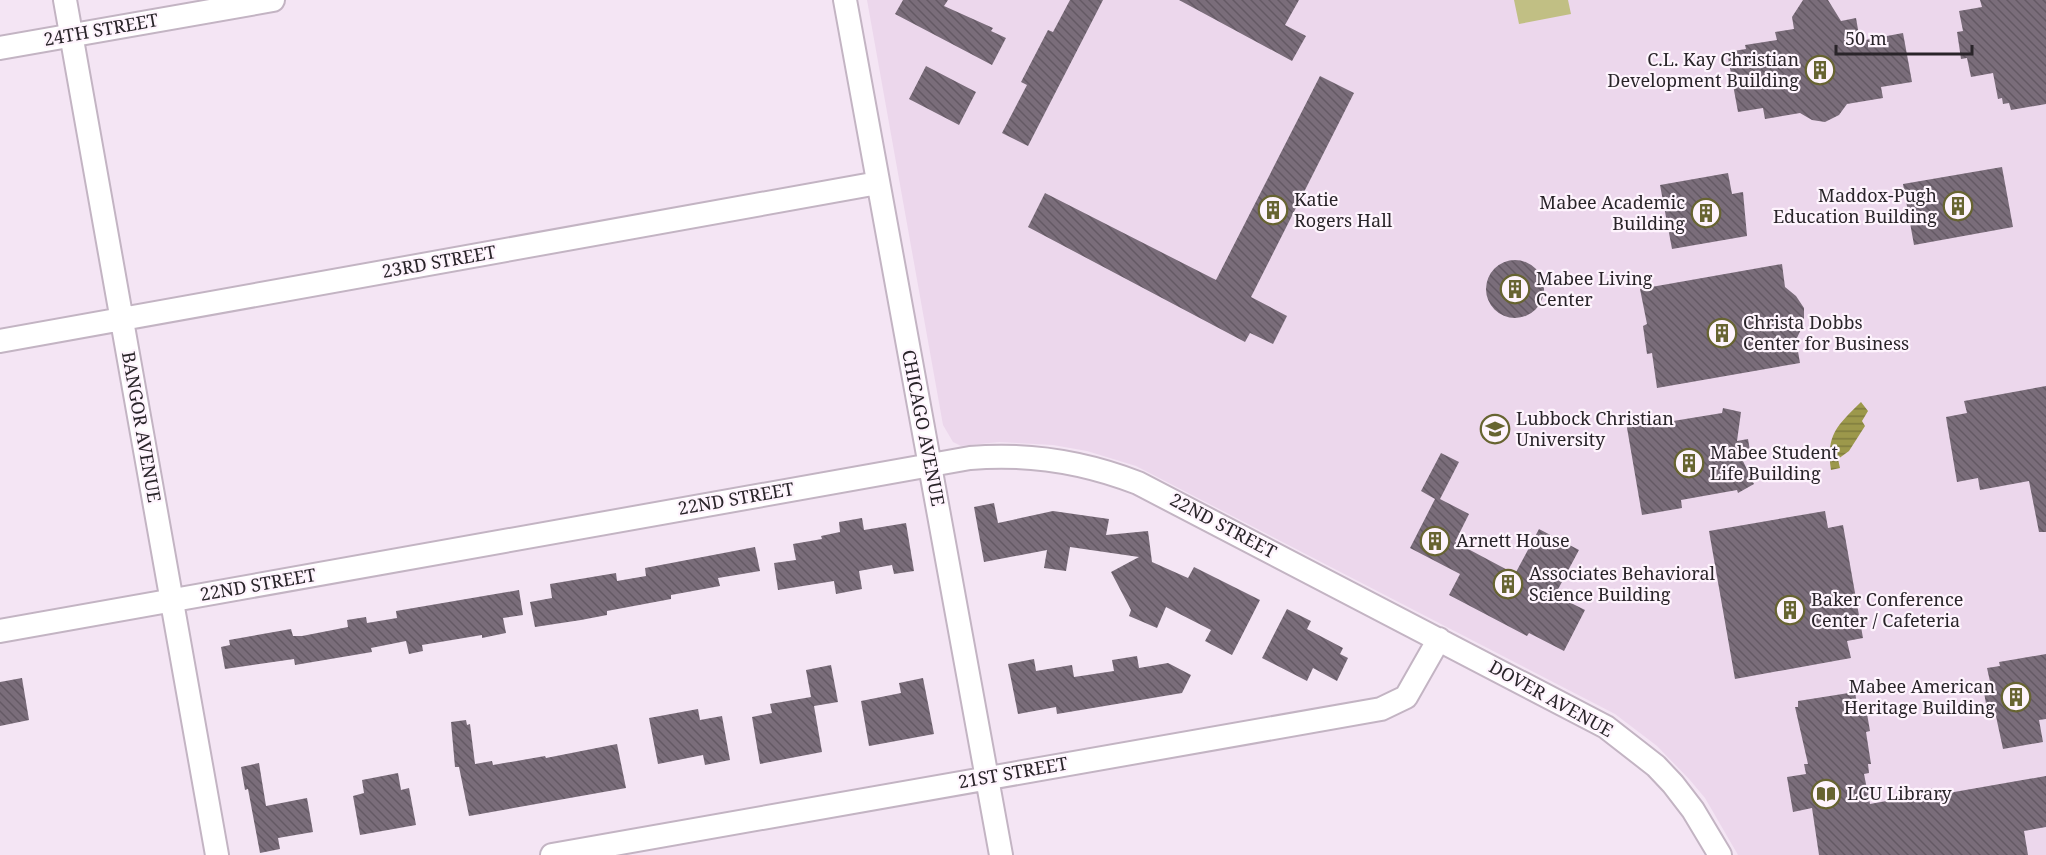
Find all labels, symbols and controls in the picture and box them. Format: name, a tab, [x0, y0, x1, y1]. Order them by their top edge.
street label: 24TH STREET	[42, 7, 160, 51]
scale bar	[1836, 18, 1972, 56]
text: 50 m	[1845, 26, 1887, 50]
place label: C.L. Kay Christian Development Building	[1607, 47, 1799, 92]
building icon: C.L. Kay Christian Development Building	[1804, 54, 1836, 86]
place label: Maddox-Pugh Education Building	[1773, 183, 1937, 228]
place label: Katie Rogers Hall	[1294, 187, 1393, 232]
place label: Mabee Academic Building	[1539, 190, 1685, 235]
building icon: Maddox-Pugh Education Building	[1942, 190, 1974, 222]
building icon: Katie Rogers Hall	[1257, 194, 1289, 226]
building icon: Mabee Academic Building	[1690, 197, 1722, 229]
street label: 23RD STREET	[380, 239, 498, 283]
place label: Mabee Living Center	[1536, 266, 1653, 311]
building icon: Mabee Living Center	[1499, 273, 1531, 305]
place label: Christa Dobbs Center for Business	[1743, 310, 1909, 355]
building icon: Christa Dobbs Center for Business	[1706, 317, 1738, 349]
street label: CHICAGO AVENUE	[897, 348, 951, 508]
street label: BANGOR AVENUE	[117, 349, 167, 504]
place label: Lubbock Christian University	[1516, 406, 1674, 451]
school or university icon: Lubbock Christian University	[1479, 413, 1511, 445]
place label: Mabee Student Life Building	[1710, 440, 1838, 485]
building icon: Mabee Student Life Building	[1673, 447, 1705, 479]
street label: 22ND STREET	[676, 476, 796, 520]
street label: 22ND STREET	[1166, 487, 1281, 563]
building icon: Arnett House	[1419, 525, 1451, 557]
place label: Arnett House	[1456, 528, 1570, 552]
place label: Associates Behavioral Science Building	[1529, 561, 1716, 606]
street label: 22ND STREET	[198, 562, 318, 606]
building icon: Associates Behavioral Science Building	[1492, 568, 1524, 600]
place label: Baker Conference Center / Cafeteria	[1811, 587, 1963, 632]
building icon: Baker Conference Center / Cafeteria	[1774, 594, 1806, 626]
street label: DOVER AVENUE	[1485, 654, 1618, 742]
place label: Mabee American Heritage Building	[1844, 674, 1995, 719]
building icon: Mabee American Heritage Building	[2000, 681, 2032, 713]
street label: 21ST STREET	[956, 751, 1070, 793]
library icon: LCU Library	[1810, 778, 1842, 810]
place label: LCU Library	[1847, 781, 1953, 805]

